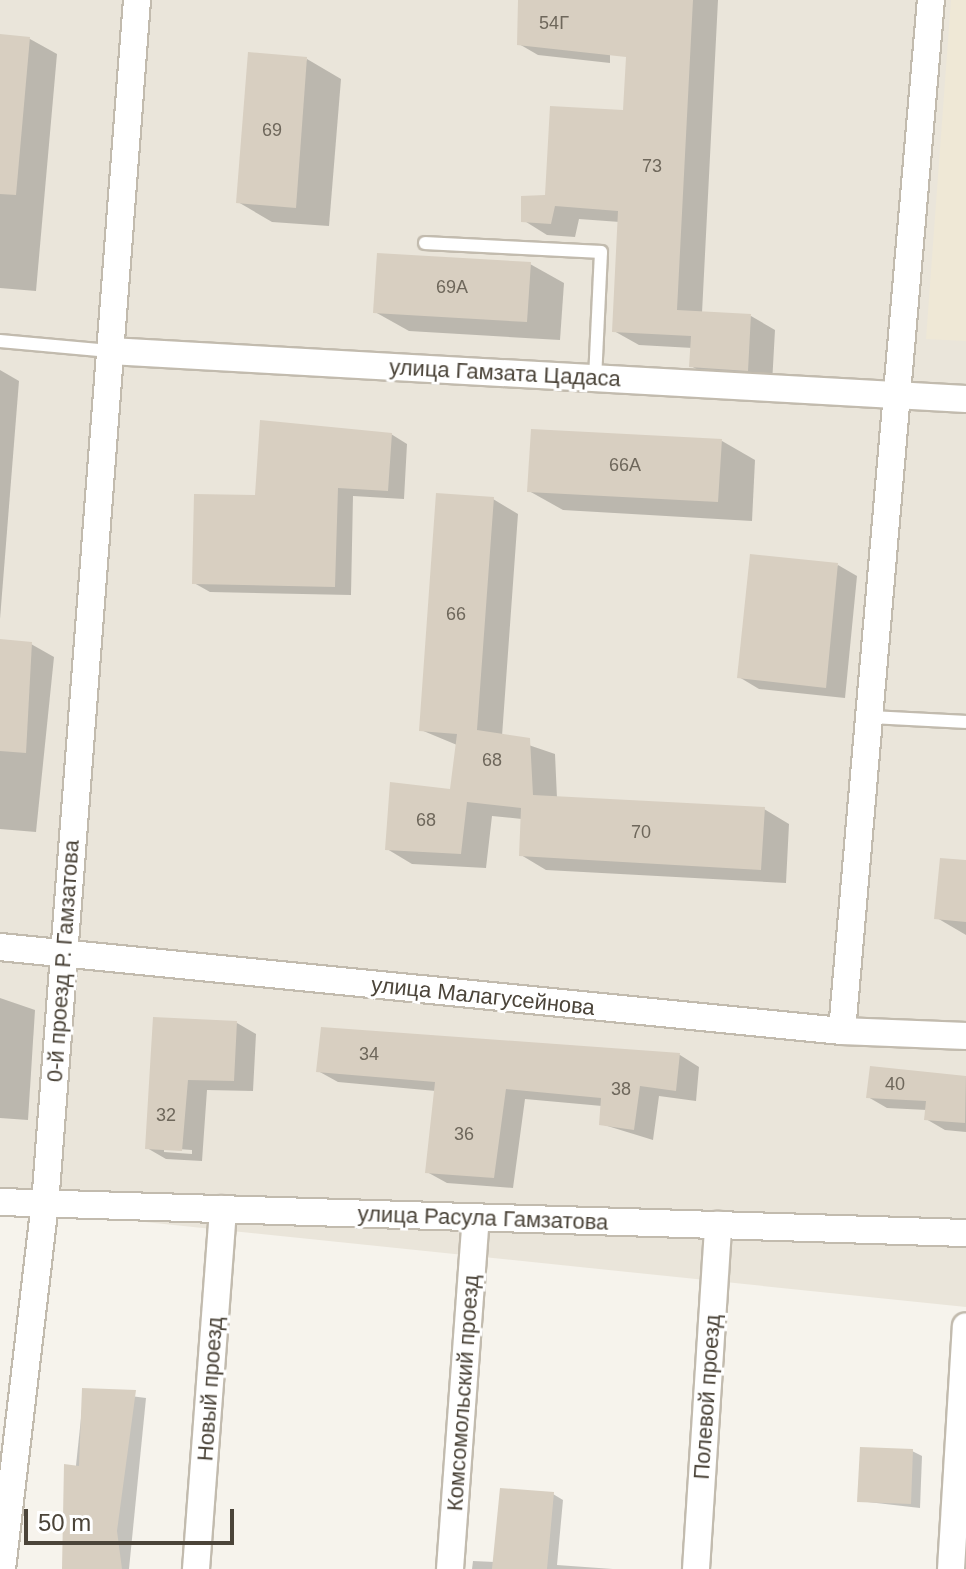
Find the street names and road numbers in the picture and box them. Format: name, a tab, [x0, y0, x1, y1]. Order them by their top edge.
street label: улица Гамзата Цадаса	[389, 354, 621, 392]
street label: 0-й проезд Р. Гамзатова	[41, 839, 85, 1083]
street label: улица Малагусейнова	[370, 971, 596, 1021]
street label: улица Расула Гамзатова	[357, 1200, 609, 1236]
street label: Комсомольский проезд	[442, 1274, 484, 1512]
street label: Полевой проезд	[688, 1314, 726, 1480]
street label: Новый проезд	[192, 1316, 228, 1462]

